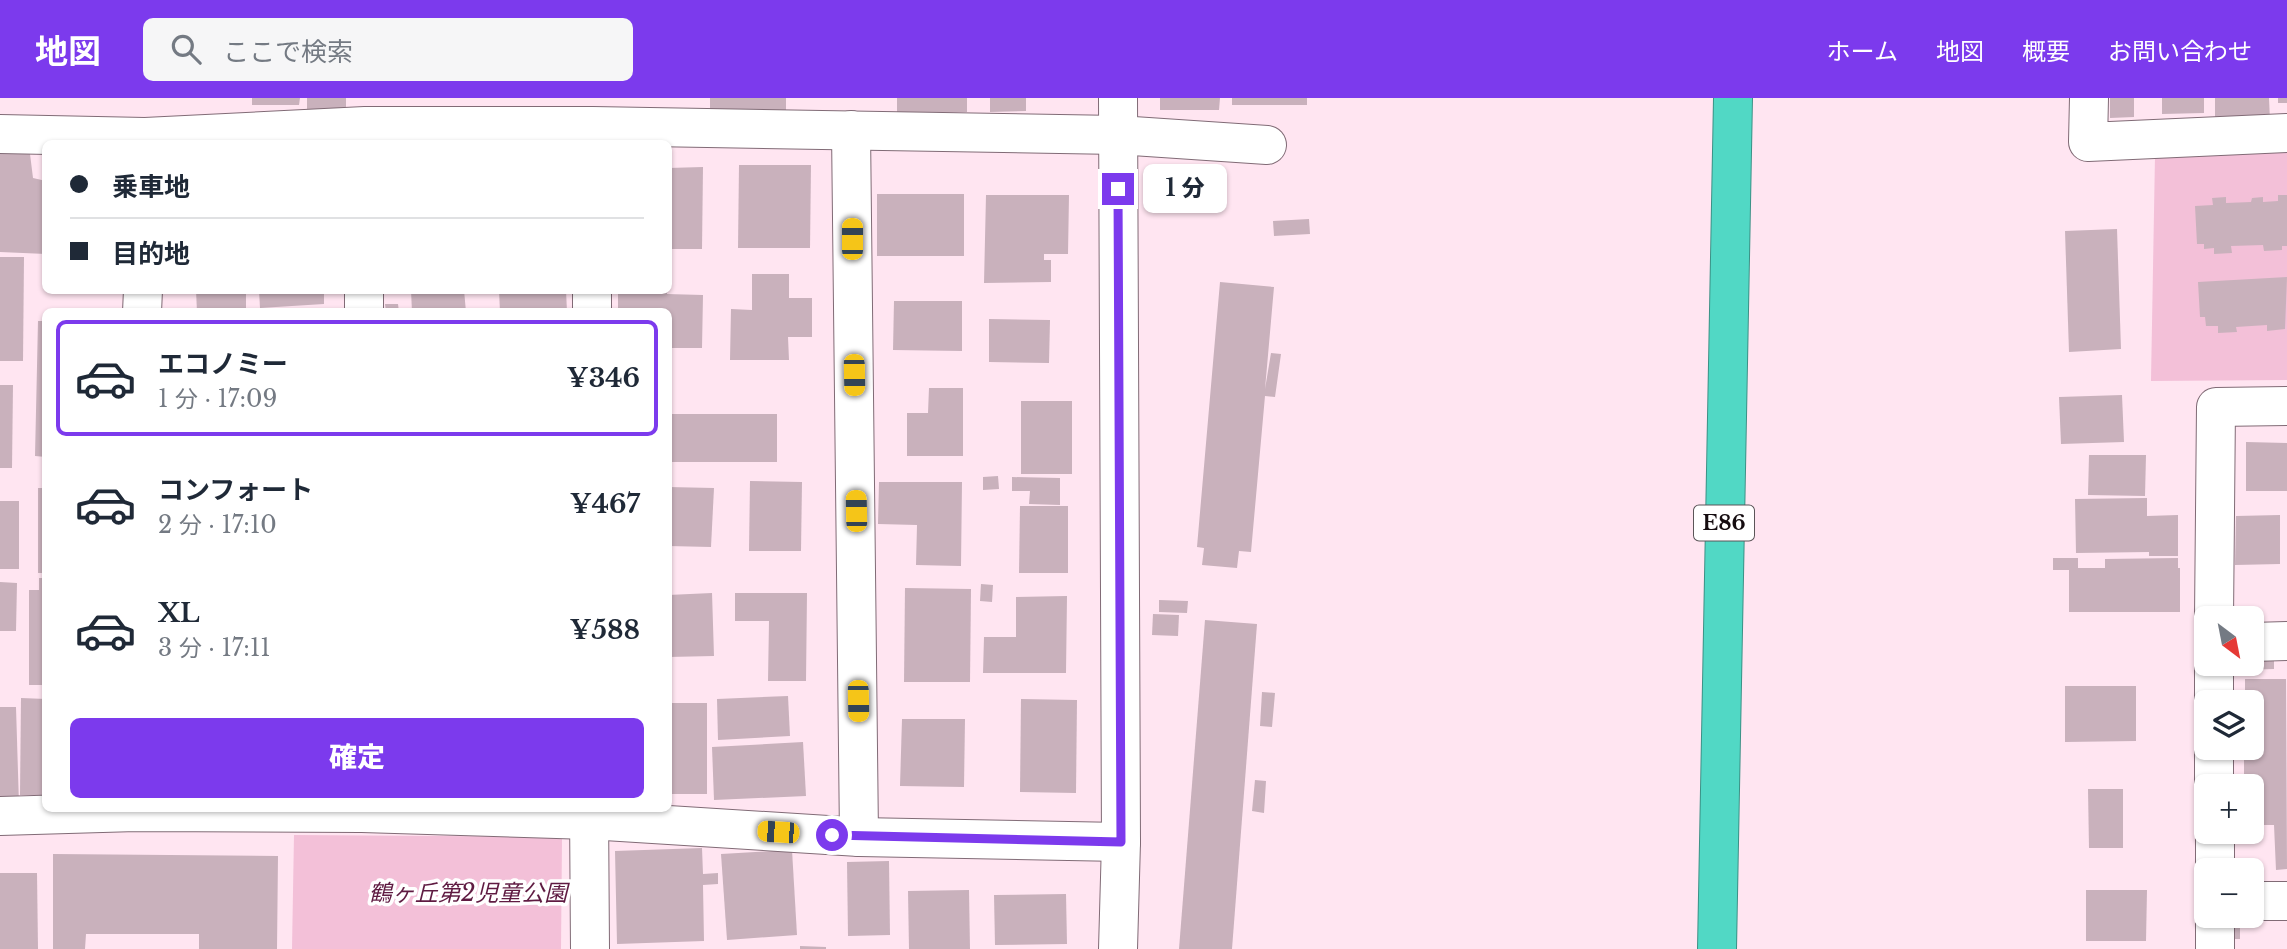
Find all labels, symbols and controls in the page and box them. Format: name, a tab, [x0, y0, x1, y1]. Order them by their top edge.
search box	[143, 18, 633, 81]
icon: search	[167, 30, 205, 68]
text: 地図	[35, 31, 101, 72]
text: ここで検索	[223, 36, 353, 68]
text: ホーム	[1827, 37, 1898, 66]
text: 地図	[1936, 37, 1984, 66]
text: 概要	[2022, 37, 2070, 66]
text: お問い合わせ	[2108, 37, 2252, 66]
callout: 1 分	[1142, 164, 1226, 214]
text: 乗車地	[112, 171, 190, 203]
route end	[1102, 173, 1134, 205]
text: 1 分	[1165, 174, 1205, 202]
car	[842, 218, 863, 260]
text: 目的地	[112, 238, 190, 270]
icon: car	[74, 347, 137, 410]
text: エコノミー	[158, 348, 288, 380]
car	[844, 354, 865, 396]
text: ¥346	[567, 362, 640, 394]
text: 1 分 · 17:09	[158, 385, 277, 413]
icon: car	[74, 473, 137, 536]
text: コンフォート	[158, 474, 313, 506]
text: ¥467	[570, 488, 640, 520]
car	[846, 490, 867, 532]
road number: E86	[1694, 506, 1754, 540]
text: 2 分 · 17:10	[158, 511, 277, 539]
text: XL	[158, 597, 200, 629]
icon: car	[74, 599, 137, 662]
north arrow	[2194, 606, 2264, 676]
map controls	[2194, 606, 2264, 928]
text: ¥588	[569, 614, 640, 646]
text: 3 分 · 17:11	[158, 634, 270, 662]
car	[848, 680, 869, 722]
button: layers	[2194, 690, 2264, 760]
button: 確定	[70, 718, 644, 798]
button: +	[2194, 774, 2264, 844]
route start	[816, 819, 848, 851]
car	[757, 820, 800, 844]
button: −	[2194, 858, 2264, 928]
park label: 鶴ヶ丘第2児童公園	[369, 879, 570, 907]

